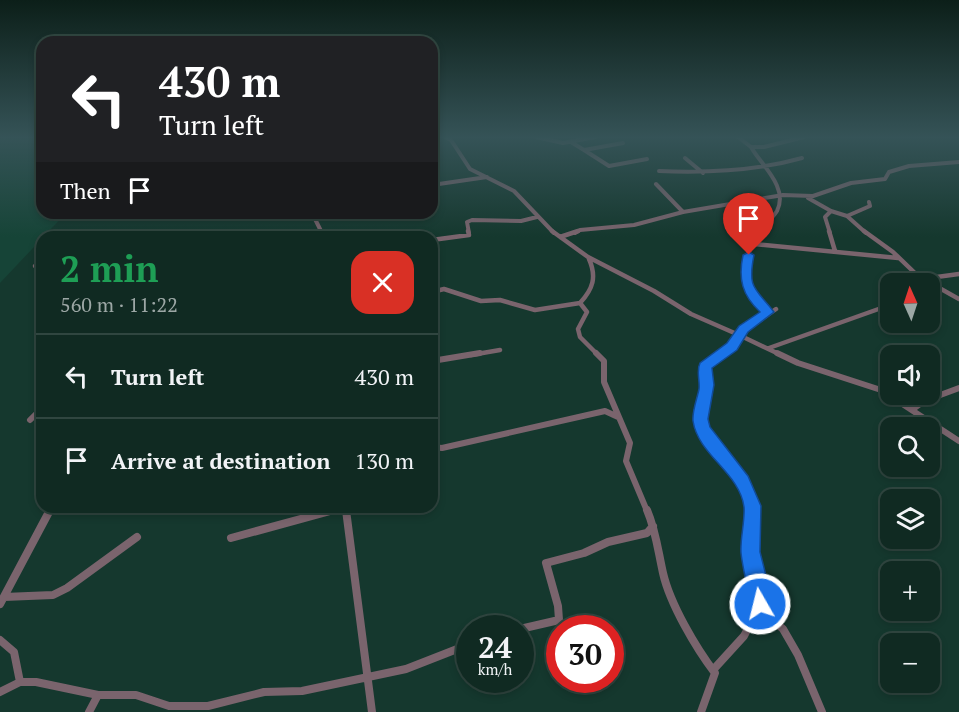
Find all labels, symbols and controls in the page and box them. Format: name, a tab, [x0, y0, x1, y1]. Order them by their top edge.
text: 430 m	[159, 53, 280, 109]
icon: left	[60, 60, 138, 138]
text: Turn left	[159, 107, 264, 143]
icon: arrive	[123, 174, 156, 207]
text: Then	[60, 176, 111, 205]
pin	[723, 193, 774, 255]
icon: arrive	[732, 202, 765, 235]
text: 2 min	[60, 245, 158, 292]
button: close	[351, 251, 414, 314]
north arrow	[880, 273, 940, 333]
map controls	[880, 273, 940, 693]
text: 560 m · 11:22	[60, 291, 178, 318]
button: sound	[880, 345, 940, 405]
icon: left	[60, 360, 93, 393]
text: Turn left	[111, 362, 204, 391]
text: 430 m	[354, 362, 414, 391]
button: search	[880, 417, 940, 477]
icon: arrive	[60, 444, 93, 477]
text: Arrive at destination	[111, 446, 330, 475]
text: 130 m	[354, 446, 414, 475]
button: layers	[880, 489, 940, 549]
button: +	[880, 561, 940, 621]
position arrow	[728, 572, 792, 636]
speed limit sign: 30	[546, 615, 624, 693]
text: 24	[478, 627, 512, 667]
button: −	[880, 633, 940, 693]
text: km/h	[478, 659, 512, 679]

